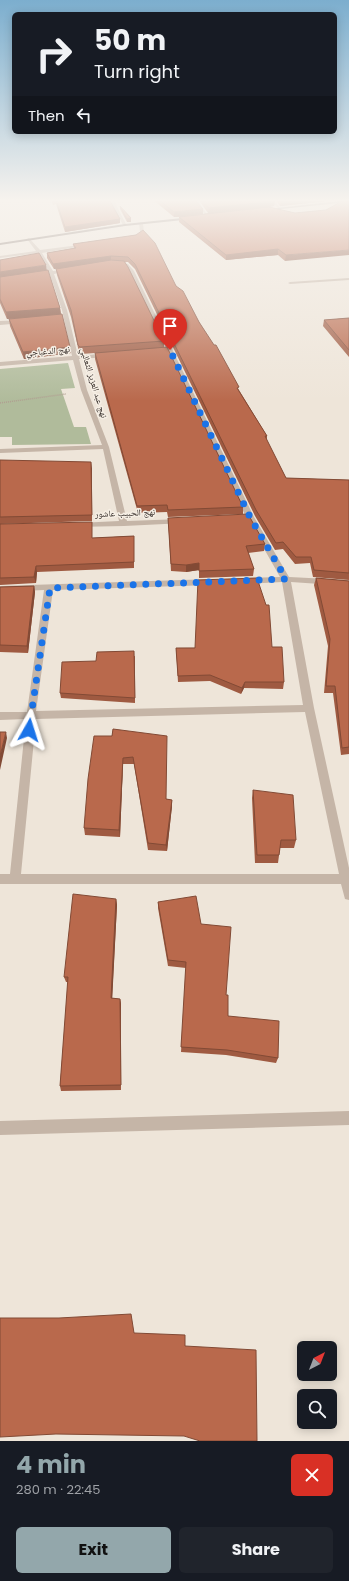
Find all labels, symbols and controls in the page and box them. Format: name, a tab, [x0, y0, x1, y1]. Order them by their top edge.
text: 50 m	[94, 21, 166, 60]
icon: right	[28, 28, 80, 80]
text: Turn right	[94, 59, 180, 84]
icon: left	[73, 104, 95, 126]
text: Then	[28, 105, 65, 126]
pin	[153, 309, 187, 350]
icon: arrive	[159, 315, 181, 337]
street label: نهج الدغباجي	[26, 343, 71, 360]
street label: نهج عبد العزيز الثعالبي	[76, 346, 111, 420]
street label: نهج الحبيب عاشور	[94, 506, 156, 520]
position arrow	[8, 709, 50, 751]
north arrow	[297, 1341, 337, 1381]
map controls	[297, 1341, 337, 1429]
button: search	[297, 1389, 337, 1429]
text: 4 min	[16, 1448, 86, 1481]
button: close	[291, 1454, 333, 1496]
text: 280 m · 22:45	[16, 1480, 100, 1499]
button: Exit	[16, 1527, 171, 1573]
button: Share	[179, 1527, 333, 1573]

